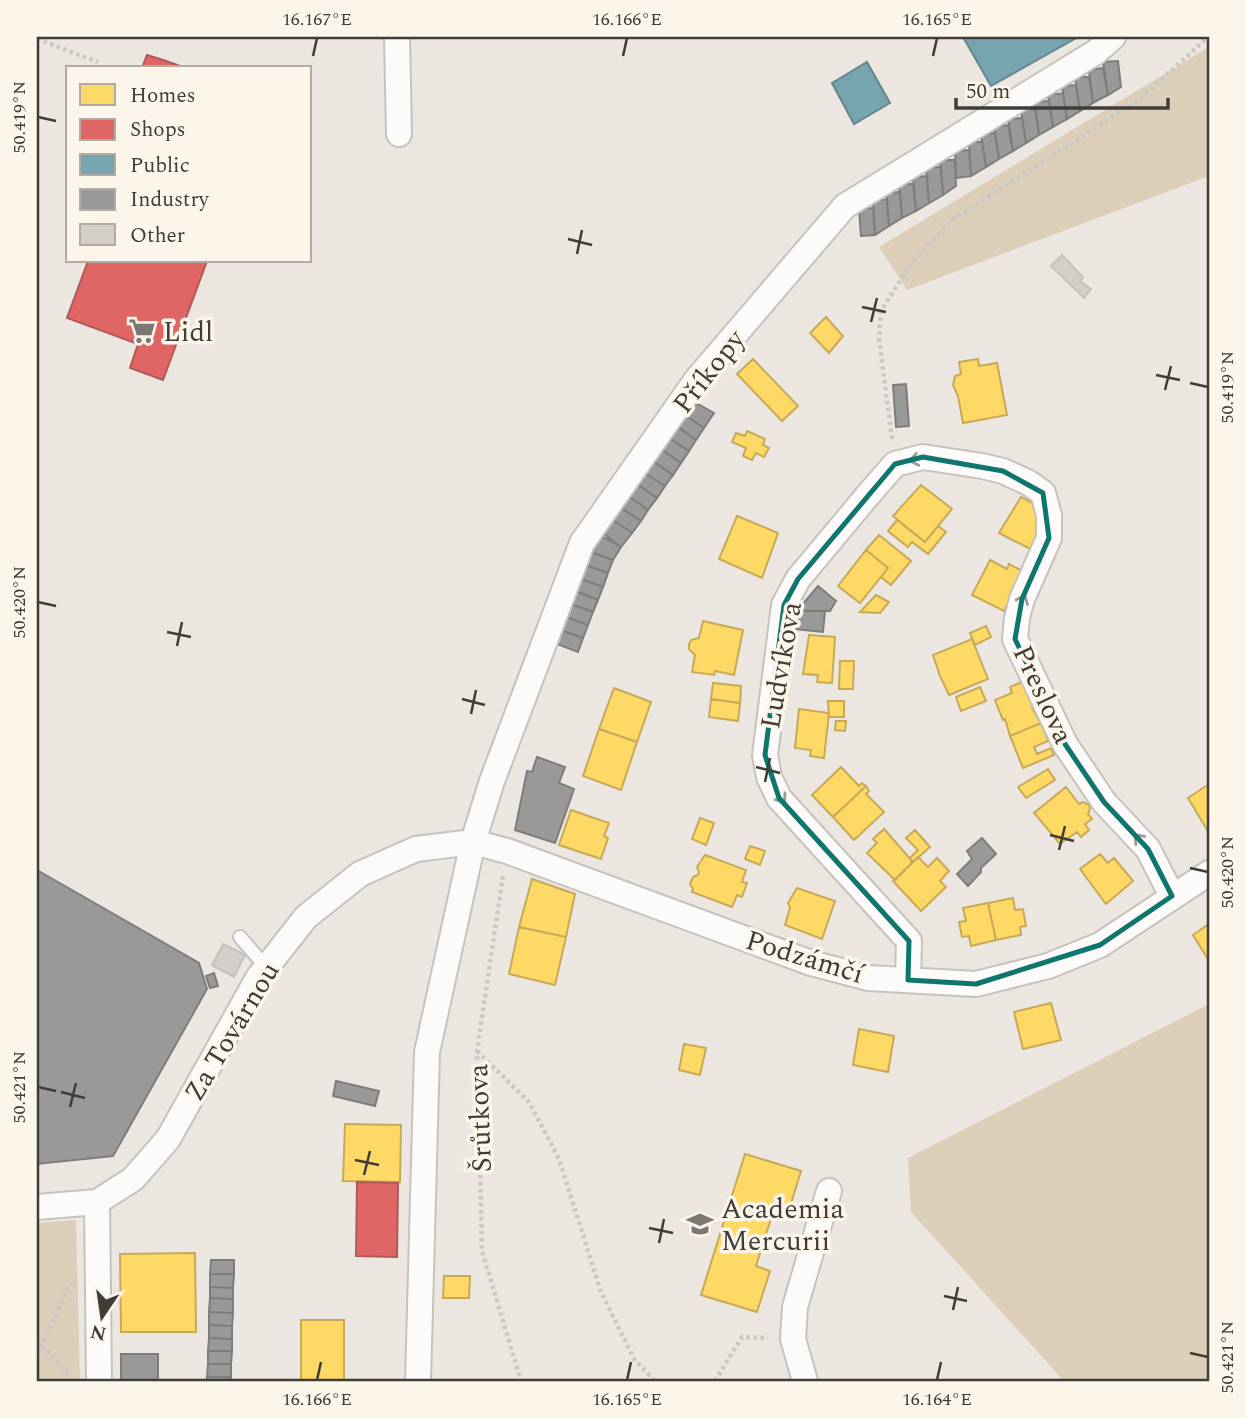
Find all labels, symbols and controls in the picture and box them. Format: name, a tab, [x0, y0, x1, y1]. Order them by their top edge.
text: 16.167°E	[282, 6, 352, 33]
text: 16.166°E	[592, 6, 662, 33]
text: 16.165°E	[902, 6, 972, 33]
legend	[66, 66, 312, 262]
scale bar	[956, 66, 1167, 110]
text: 50 m	[966, 76, 1010, 108]
text: Homes	[130, 80, 196, 112]
text: 50.419°N	[6, 81, 33, 153]
text: Shops	[130, 114, 186, 146]
text: Public	[130, 150, 190, 182]
text: Industry	[130, 184, 210, 216]
text: Other	[130, 220, 185, 252]
place label: Lidl	[163, 311, 213, 354]
supermarket icon: Lidl	[127, 316, 157, 346]
street label: Příkopy	[662, 319, 757, 423]
text: 50.419°N	[1214, 351, 1241, 423]
one-way arrow	[908, 451, 920, 466]
text: 50.420°N	[6, 566, 33, 638]
one-way arrow	[1015, 593, 1029, 606]
street label: Ludvíkova	[749, 598, 814, 732]
street label: Preslova	[1001, 638, 1084, 751]
one-way arrow	[774, 791, 786, 804]
one-way arrow	[1133, 833, 1146, 846]
text: 50.420°N	[1214, 836, 1241, 908]
street label: Podzámčí	[740, 919, 870, 996]
street label: Za Továrnou	[173, 954, 291, 1110]
text: 50.421°N	[6, 1051, 33, 1123]
street label: Šrůtkova	[457, 1062, 504, 1173]
place label: Academia Mercurii	[721, 1188, 844, 1263]
school or university icon: Academia Mercurii	[685, 1209, 715, 1239]
north arrow	[66, 1282, 136, 1352]
text: N	[88, 1316, 109, 1348]
text: 50.421°N	[1214, 1321, 1241, 1393]
text: 16.166°E	[282, 1386, 352, 1413]
text: 16.165°E	[592, 1386, 662, 1413]
text: 16.164°E	[902, 1386, 972, 1413]

